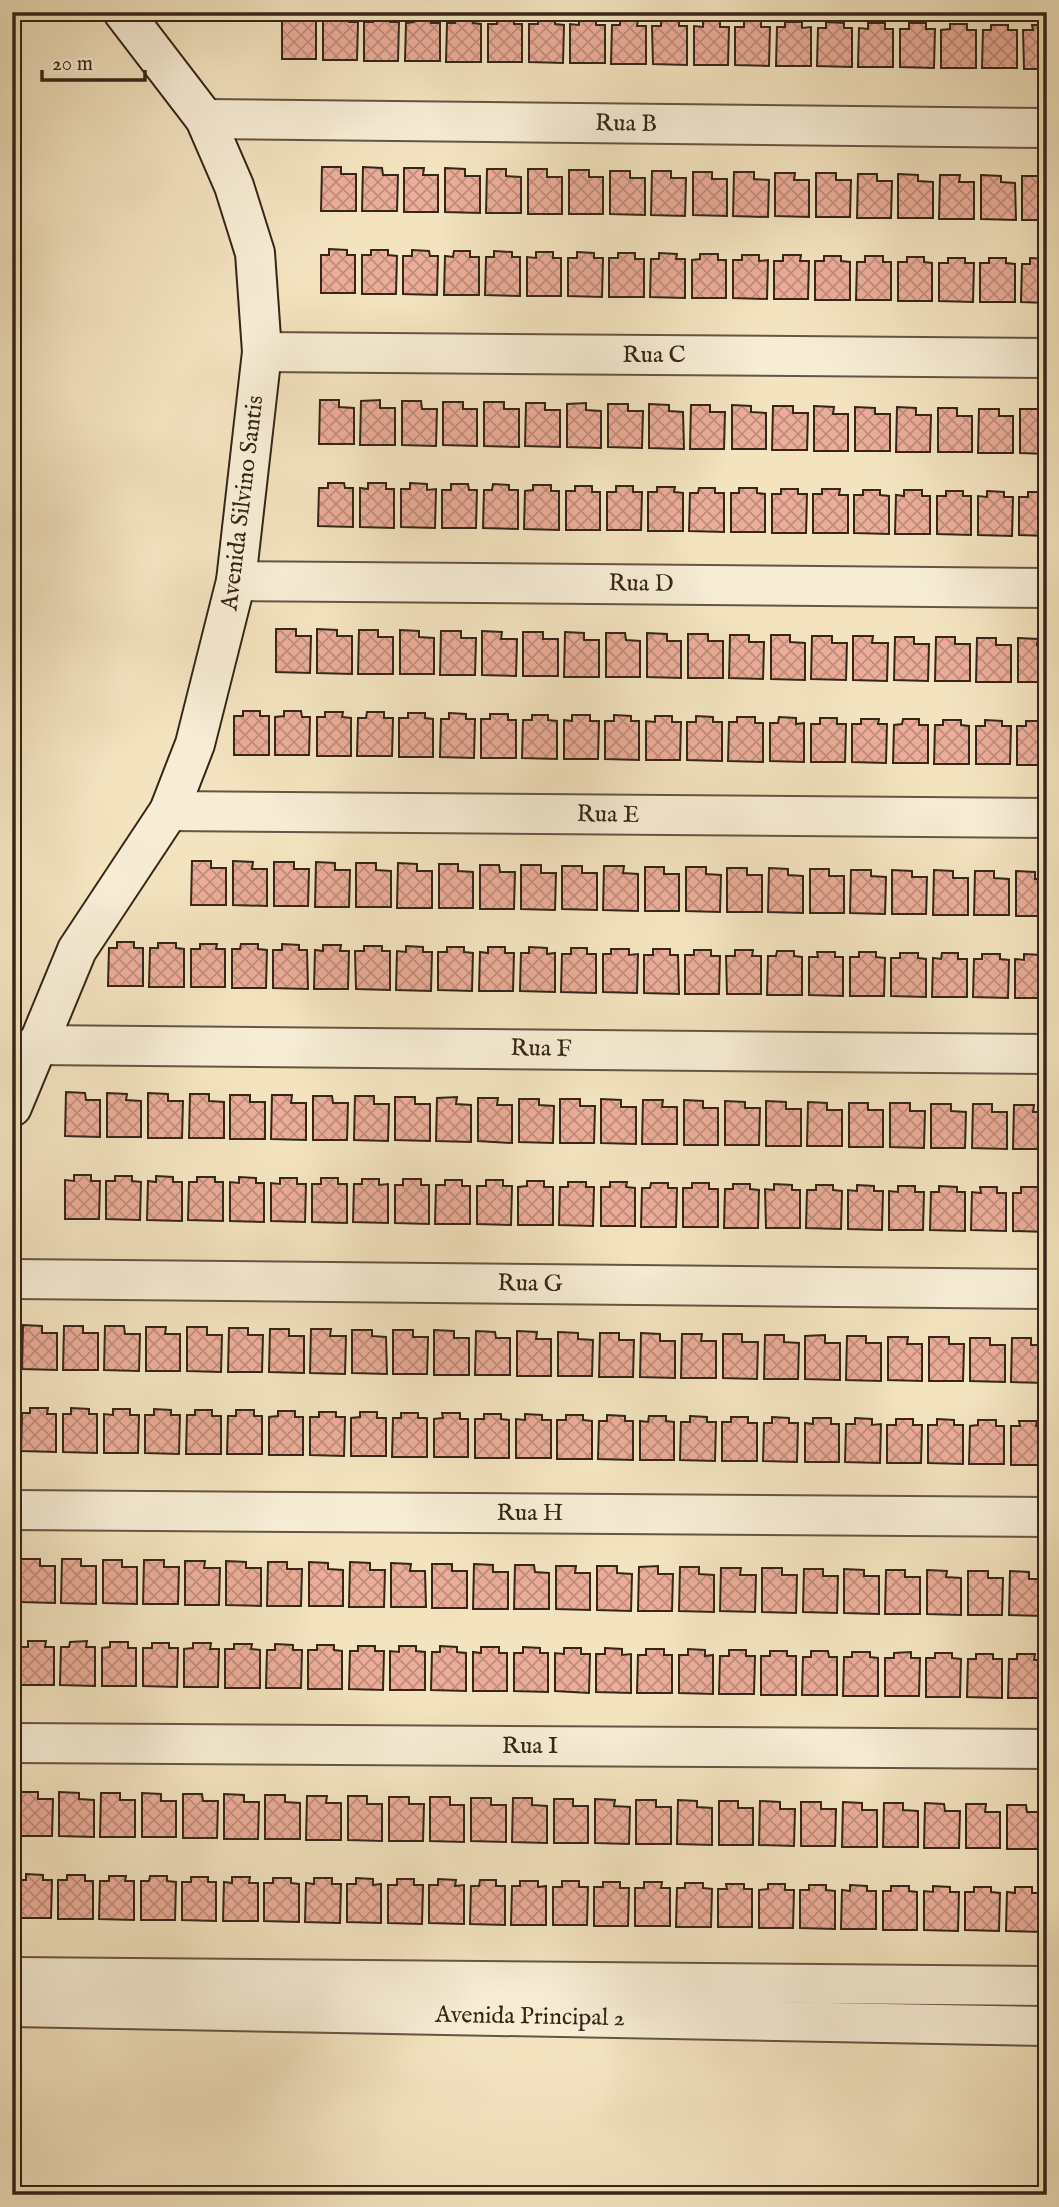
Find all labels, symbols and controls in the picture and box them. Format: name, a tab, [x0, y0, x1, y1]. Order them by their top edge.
scale bar	[42, 38, 145, 82]
text: 20 m	[52, 51, 93, 78]
street label: Rua B	[595, 108, 657, 140]
street label: Rua C	[622, 340, 686, 371]
street label: Avenida Silvino Santis	[214, 394, 272, 613]
street label: Rua D	[608, 568, 674, 600]
street label: Rua E	[576, 799, 640, 831]
street label: Rua F	[510, 1033, 572, 1065]
street label: Rua G	[497, 1268, 563, 1300]
street label: Rua H	[497, 1498, 563, 1529]
street label: Rua I	[502, 1731, 558, 1762]
street label: Avenida Principal 2	[434, 2000, 625, 2034]

